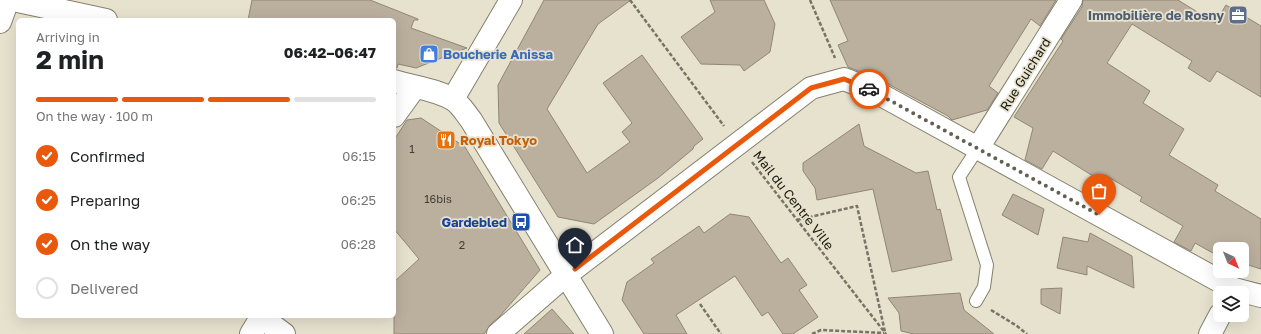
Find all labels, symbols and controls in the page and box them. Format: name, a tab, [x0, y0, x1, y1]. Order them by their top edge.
office icon: Immobilière de Rosny	[1227, 4, 1249, 26]
place label: Immobilière de Rosny	[1088, 7, 1224, 23]
text: Arriving in	[36, 29, 100, 45]
street label: Rue Guichard	[996, 35, 1054, 113]
text: 06:42–06:47	[284, 43, 376, 61]
shop icon: Boucherie Anissa	[418, 43, 440, 65]
text: 2 min	[36, 44, 104, 75]
place label: Boucherie Anissa	[443, 46, 553, 62]
courier	[849, 69, 889, 109]
icon: car	[858, 78, 880, 100]
text: On the way · 100 m	[36, 108, 153, 124]
restaurant icon: Royal Tokyo	[435, 129, 457, 151]
place label: Royal Tokyo	[460, 132, 537, 148]
house number: 1	[409, 142, 415, 155]
icon: check	[36, 145, 58, 167]
text: Confirmed	[70, 147, 145, 165]
street label: Mail du Centre Ville	[750, 147, 838, 253]
text: 06:15	[342, 148, 376, 164]
pin	[1082, 174, 1116, 215]
icon: bag	[1088, 180, 1110, 202]
icon: check	[36, 189, 58, 211]
text: Preparing	[70, 191, 140, 209]
text: 06:25	[341, 192, 376, 208]
house number: 16bis	[424, 192, 452, 205]
bus stop icon: Gardebled	[510, 211, 532, 233]
place label: Gardebled	[441, 214, 507, 230]
pin	[558, 228, 592, 269]
icon: check	[36, 233, 58, 255]
icon: home	[564, 234, 586, 256]
text: On the way	[70, 235, 150, 253]
text: 06:28	[341, 236, 376, 252]
house number: 2	[459, 238, 465, 251]
north arrow	[1213, 242, 1249, 278]
map controls	[1213, 242, 1249, 322]
text: Delivered	[70, 279, 138, 297]
button: layers	[1213, 286, 1249, 322]

